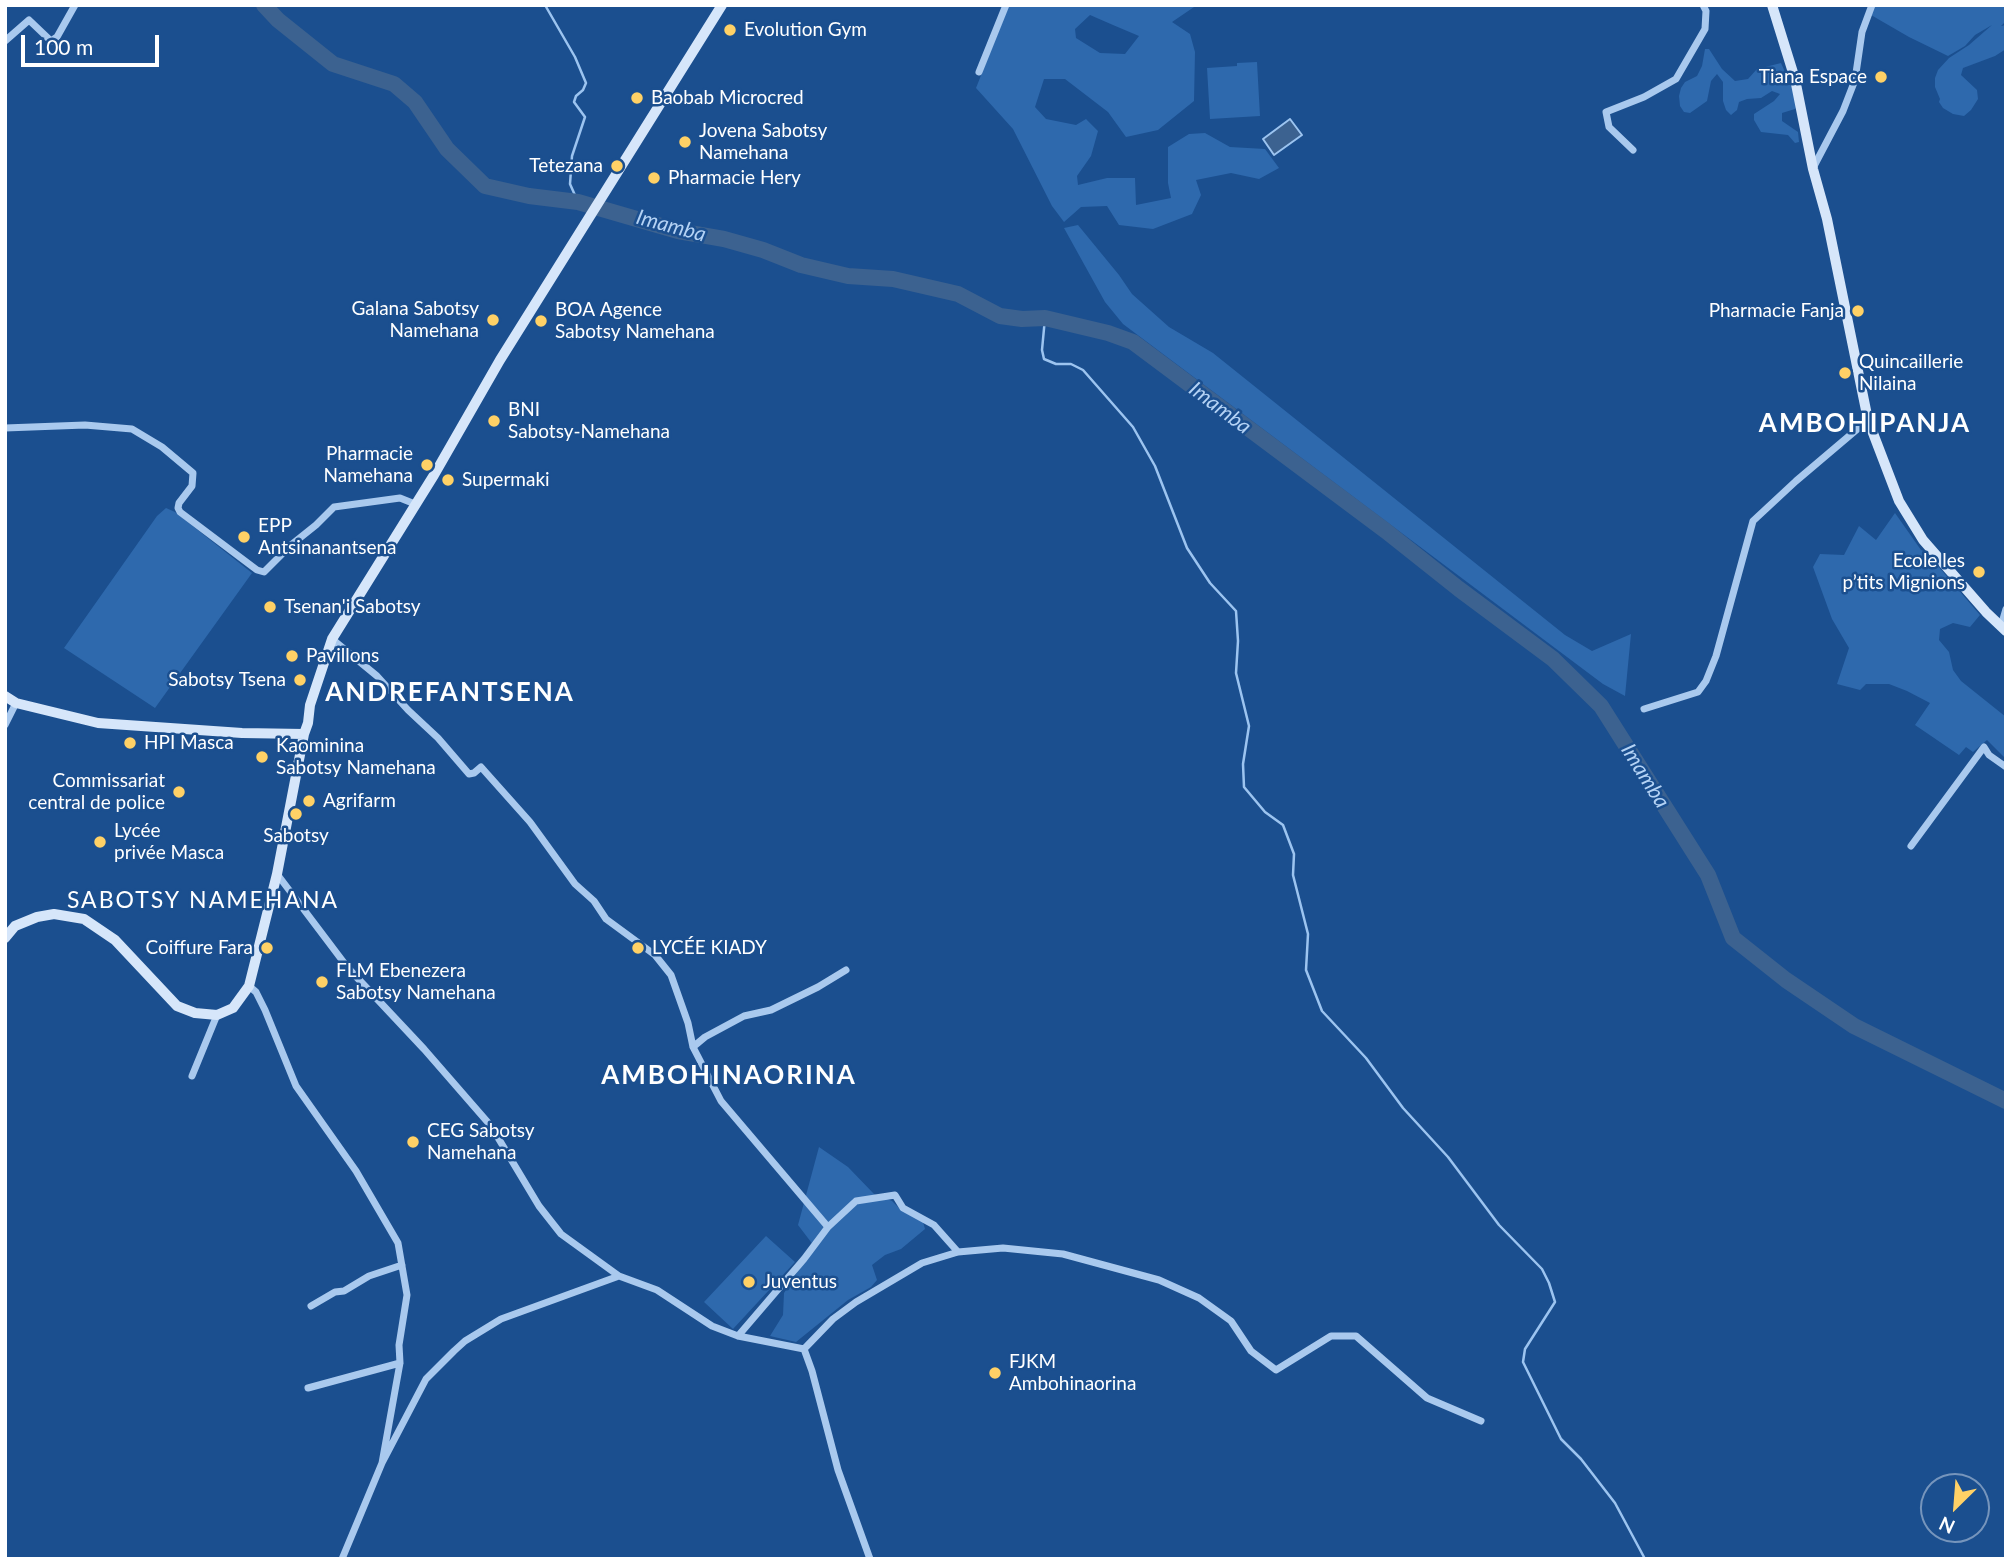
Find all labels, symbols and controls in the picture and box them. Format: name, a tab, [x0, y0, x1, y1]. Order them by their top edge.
place label: Evolution Gym	[744, 19, 867, 41]
scale bar	[24, 21, 163, 65]
marker: Evolution Gym	[722, 22, 738, 38]
text: 100 m	[34, 34, 93, 59]
place label: Tiana Espace	[1759, 66, 1867, 88]
marker: Tiana Espace	[1873, 69, 1889, 85]
place label: Baobab Microcred	[651, 87, 804, 109]
marker: Baobab Microcred	[629, 90, 645, 106]
place label: Jovena Sabotsy Namehana	[699, 120, 827, 164]
marker: Jovena Sabotsy Namehana	[677, 134, 693, 150]
place label: Tetezana	[529, 155, 603, 177]
marker: Tetezana	[609, 158, 625, 174]
place label: Pharmacie Hery	[668, 167, 801, 189]
marker: Pharmacie Hery	[646, 170, 662, 186]
water label: Imamba	[633, 205, 709, 247]
place label: Galana Sabotsy Namehana	[351, 298, 479, 342]
place label: BOA Agence Sabotsy Namehana	[555, 299, 715, 343]
place label: Pharmacie Fanja	[1709, 300, 1844, 322]
marker: Pharmacie Fanja	[1850, 303, 1866, 319]
marker: Galana Sabotsy Namehana	[485, 312, 501, 328]
marker: BOA Agence Sabotsy Namehana	[533, 313, 549, 329]
place label: Quincaillerie Nilaina	[1859, 351, 1963, 395]
marker: Quincaillerie Nilaina	[1837, 365, 1853, 381]
water label: Imamba	[1184, 377, 1256, 439]
place label: BNI Sabotsy-Namehana	[508, 399, 670, 443]
district label: AMBOHIPANJA	[1760, 408, 1970, 440]
marker: BNI Sabotsy-Namehana	[486, 413, 502, 429]
place label: Pharmacie Namehana	[324, 443, 413, 487]
marker: Pharmacie Namehana	[419, 457, 435, 473]
place label: Supermaki	[462, 469, 550, 491]
marker: Supermaki	[440, 472, 456, 488]
place label: EPP Antsinanantsena	[258, 515, 397, 559]
marker: EPP Antsinanantsena	[236, 529, 252, 545]
place label: Ecole les p’tits Mignions	[1842, 550, 1965, 594]
marker: Ecole les p’tits Mignions	[1971, 564, 1987, 580]
place label: Tsenan'i Sabotsy	[284, 596, 421, 618]
marker: Tsenan'i Sabotsy	[262, 599, 278, 615]
place label: Pavillons	[306, 645, 379, 667]
marker: Pavillons	[284, 648, 300, 664]
place label: Sabotsy Tsena	[168, 669, 286, 691]
marker: Sabotsy Tsena	[292, 672, 308, 688]
district label: ANDREFANTSENA	[327, 677, 573, 709]
place label: HPI Masca	[144, 732, 234, 754]
marker: HPI Masca	[122, 735, 138, 751]
place label: Kaominina Sabotsy Namehana	[276, 735, 436, 779]
water label: Imamba	[1615, 739, 1675, 813]
marker: Kaominina Sabotsy Namehana	[254, 749, 270, 765]
place label: Commissariat central de police	[28, 770, 165, 814]
marker: Commissariat central de police	[171, 784, 187, 800]
place label: Agrifarm	[323, 790, 396, 812]
marker: Agrifarm	[301, 793, 317, 809]
marker: Sabotsy	[288, 806, 304, 822]
place label: Lycée privée Masca	[114, 820, 224, 864]
place label: Sabotsy	[263, 825, 329, 847]
marker: Lycée privée Masca	[92, 834, 108, 850]
district label: SABOTSY NAMEHANA	[69, 887, 337, 915]
place label: Coiffure Fara	[145, 937, 253, 959]
place label: LYCÉE KIADY	[652, 937, 767, 959]
marker: Coiffure Fara	[259, 940, 275, 956]
marker: LYCÉE KIADY	[630, 940, 646, 956]
place label: FLM Ebenezera Sabotsy Namehana	[336, 960, 496, 1004]
marker: FLM Ebenezera Sabotsy Namehana	[314, 974, 330, 990]
district label: AMBOHINAORINA	[603, 1060, 855, 1092]
place label: CEG Sabotsy Namehana	[427, 1120, 535, 1164]
marker: CEG Sabotsy Namehana	[405, 1134, 421, 1150]
place label: Juventus	[763, 1271, 837, 1293]
marker: Juventus	[741, 1274, 757, 1290]
place label: FJKM Ambohinaorina	[1009, 1351, 1136, 1395]
marker: FJKM Ambohinaorina	[987, 1365, 1003, 1381]
north arrow	[1920, 1473, 1990, 1543]
text: N	[1935, 1512, 1958, 1539]

